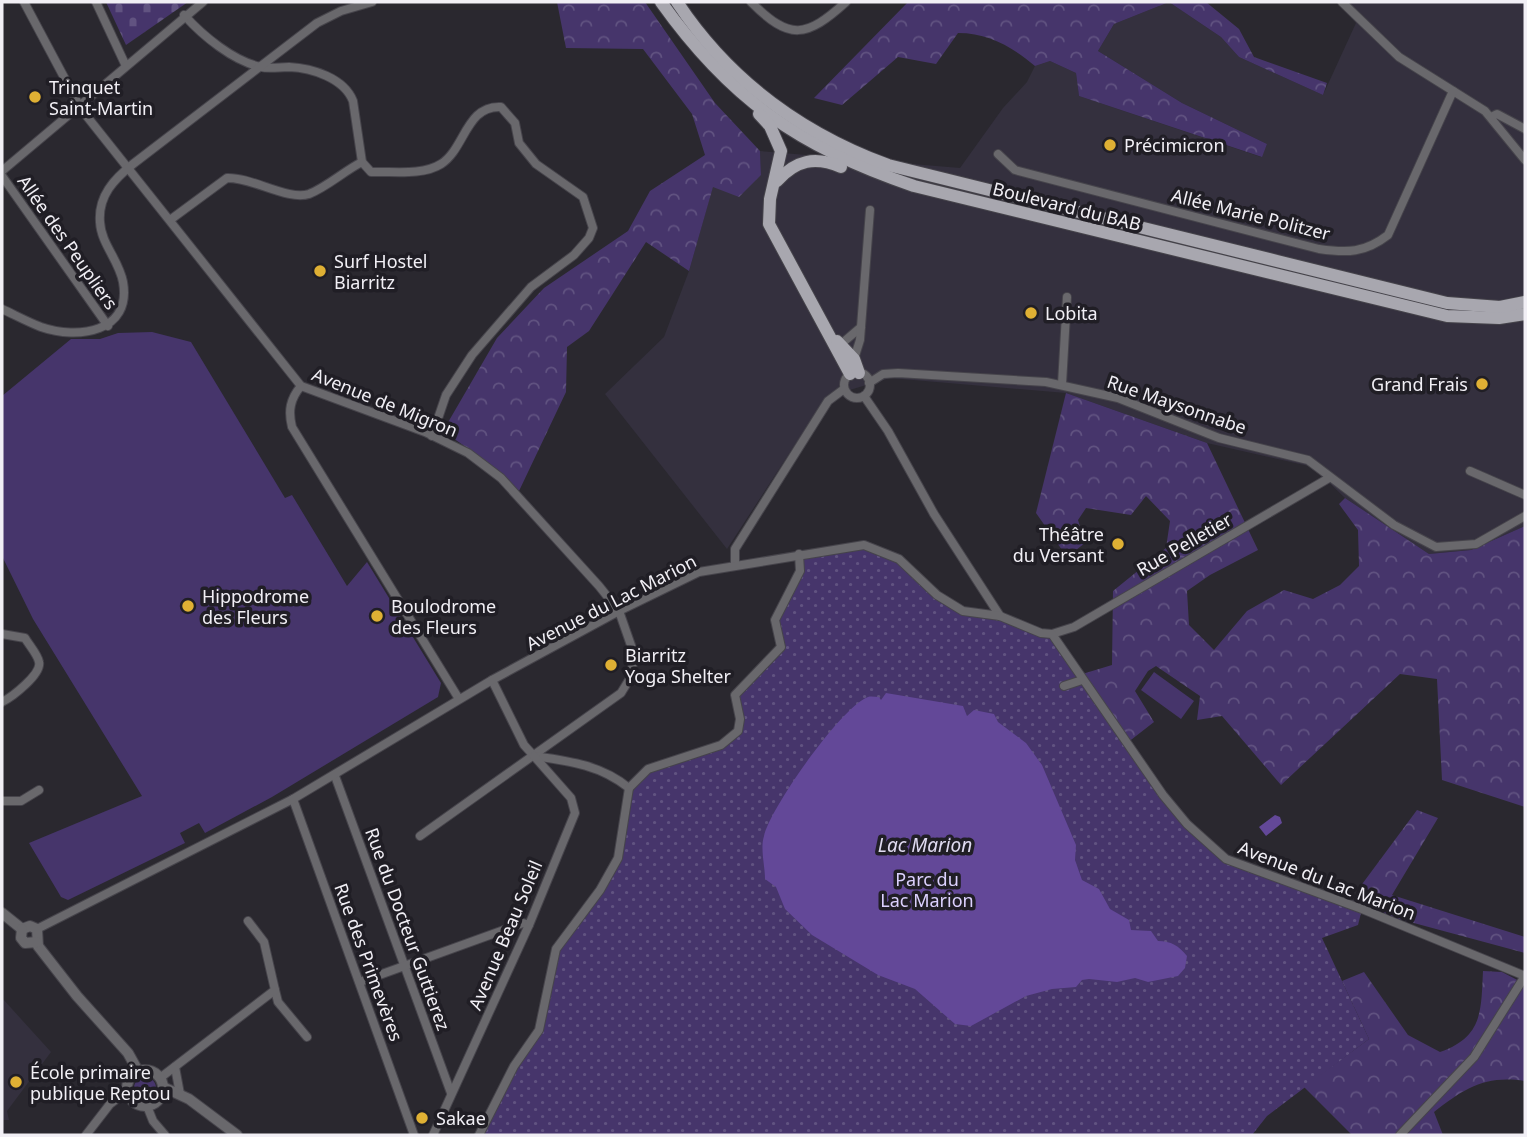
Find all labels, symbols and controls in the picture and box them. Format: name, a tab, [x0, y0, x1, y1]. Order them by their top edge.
place label: Trinquet Saint-Martin	[49, 75, 153, 120]
marker: Trinquet Saint-Martin	[27, 89, 43, 105]
place label: Précimicron	[1124, 133, 1225, 157]
marker: Précimicron	[1102, 137, 1118, 153]
street label: Allée des Peupliers	[13, 170, 123, 314]
street label: Boulevard du BAB	[990, 176, 1144, 236]
street label: Allée Marie Politzer	[1169, 183, 1333, 245]
place label: Surf Hostel Biarritz	[334, 249, 427, 294]
marker: Surf Hostel Biarritz	[312, 263, 328, 279]
place label: Lobita	[1045, 301, 1098, 325]
marker: Lobita	[1023, 305, 1039, 321]
street label: Avenue de Migron	[309, 362, 461, 442]
street label: Rue Maysonnabe	[1104, 369, 1250, 439]
place label: Grand Frais	[1371, 372, 1468, 396]
marker: Grand Frais	[1474, 376, 1490, 392]
street label: Rue Pelletier	[1132, 507, 1237, 581]
place label: Théâtre du Versant	[1013, 522, 1104, 567]
marker: Théâtre du Versant	[1110, 536, 1126, 552]
street label: Avenue du Lac Marion	[522, 549, 700, 655]
place label: Hippodrome des Fleurs	[202, 584, 309, 629]
place label: Boulodrome des Fleurs	[391, 594, 496, 639]
marker: Hippodrome des Fleurs	[180, 598, 196, 614]
marker: Boulodrome des Fleurs	[369, 608, 385, 624]
place label: Biarritz Yoga Shelter	[625, 643, 731, 688]
marker: Biarritz Yoga Shelter	[603, 657, 619, 673]
street label: Rue du Docteur Guttierez	[360, 824, 456, 1034]
water label: Lac Marion	[878, 832, 972, 858]
street label: Avenue du Lac Marion	[1235, 835, 1419, 925]
street label: Avenue Beau Soleil	[463, 856, 547, 1014]
park label: Parc du Lac Marion	[880, 867, 974, 912]
street label: Rue des Primevères	[329, 880, 409, 1044]
place label: École primaire publique Reptou	[30, 1060, 171, 1105]
marker: École primaire publique Reptou	[8, 1074, 24, 1090]
place label: Sakae	[436, 1106, 486, 1130]
marker: Sakae	[414, 1110, 430, 1126]

